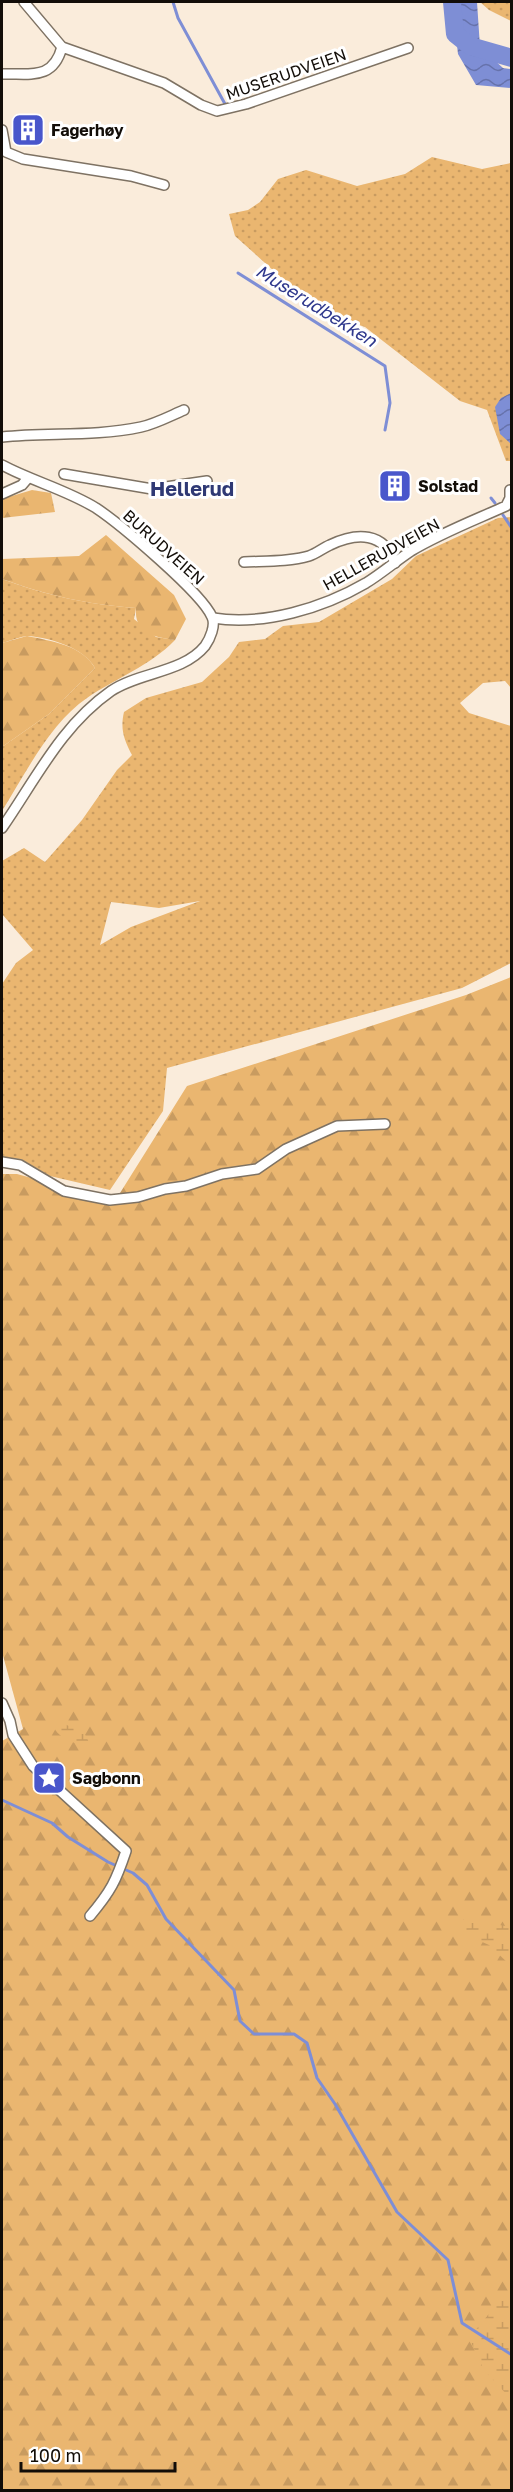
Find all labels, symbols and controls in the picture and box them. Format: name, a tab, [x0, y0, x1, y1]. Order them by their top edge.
street label: MUSERUDVEIEN	[223, 44, 349, 104]
building icon: Fagerhøy	[10, 112, 46, 148]
place label: Fagerhøy	[51, 120, 124, 140]
water label: Muserudbekken	[252, 259, 382, 352]
building icon: Solstad	[377, 468, 413, 504]
district label: Hellerud	[150, 476, 234, 500]
place label: Solstad	[418, 476, 478, 496]
street label: BURUDVEIEN	[119, 505, 209, 589]
street label: HELLERUDVEIEN	[319, 514, 443, 594]
place icon: Sagbonn	[31, 1760, 67, 1796]
place label: Sagbonn	[72, 1768, 141, 1788]
scale bar	[21, 2435, 176, 2473]
text: 100 m	[30, 2444, 81, 2466]

